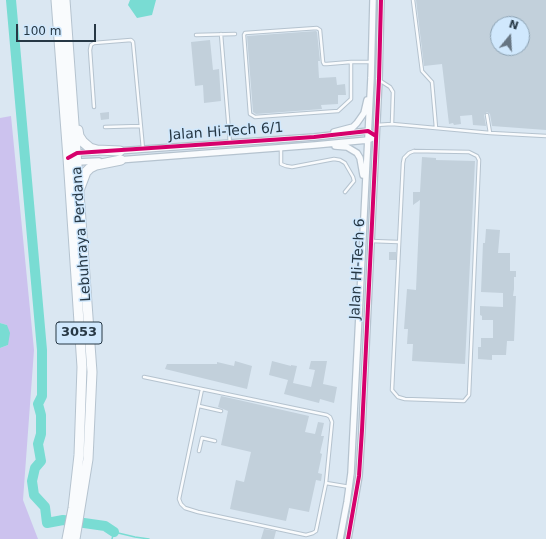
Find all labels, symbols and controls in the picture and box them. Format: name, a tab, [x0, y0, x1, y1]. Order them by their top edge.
scale bar	[18, 16, 98, 42]
north arrow	[490, 16, 530, 56]
text: N	[507, 17, 520, 33]
text: 100 m	[23, 24, 61, 38]
street label: Jalan Hi-Tech 6/1	[168, 120, 284, 144]
street label: Lebuhraya Perdana	[69, 166, 95, 302]
street label: Jalan Hi-Tech 6	[347, 218, 369, 320]
road number: 3053	[56, 322, 102, 344]

